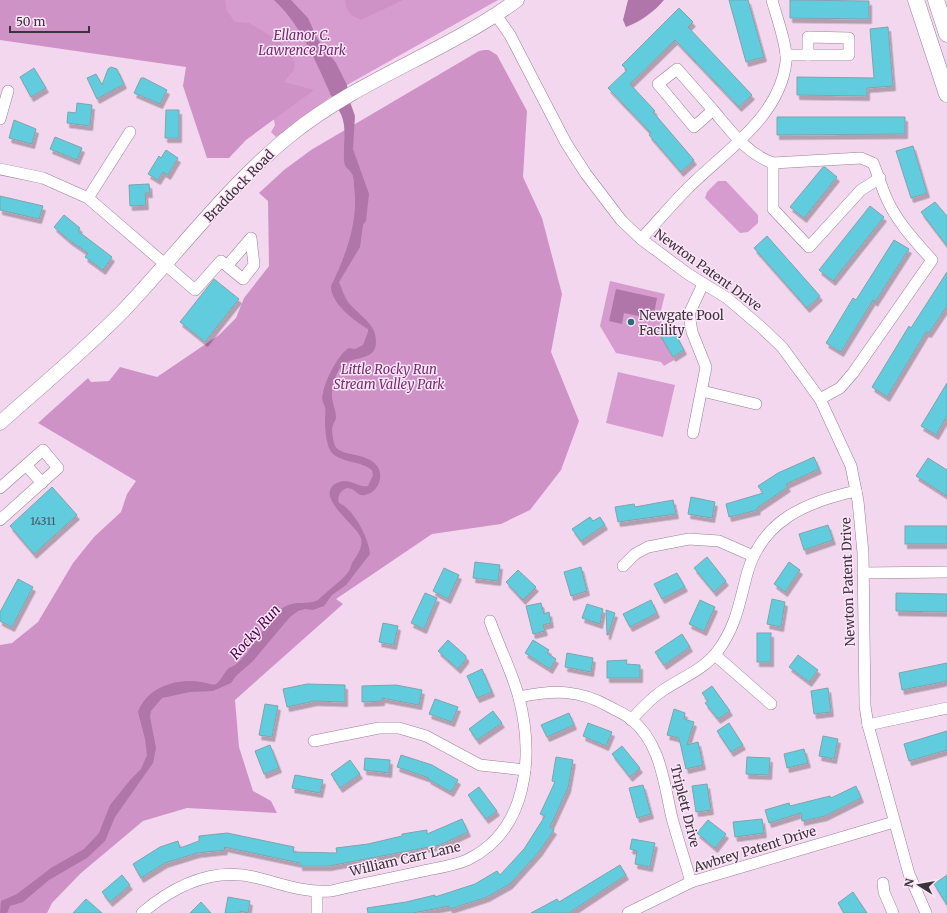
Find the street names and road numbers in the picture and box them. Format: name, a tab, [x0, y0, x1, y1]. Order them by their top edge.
street label: Braddock Road	[200, 146, 278, 226]
street label: Newton Patent Drive	[651, 225, 765, 315]
street label: Newton Patent Drive	[837, 517, 859, 647]
street label: Triplett Drive	[667, 763, 704, 849]
street label: Awbrey Patent Drive	[691, 822, 818, 876]
street label: William Carr Lane	[347, 838, 462, 880]

